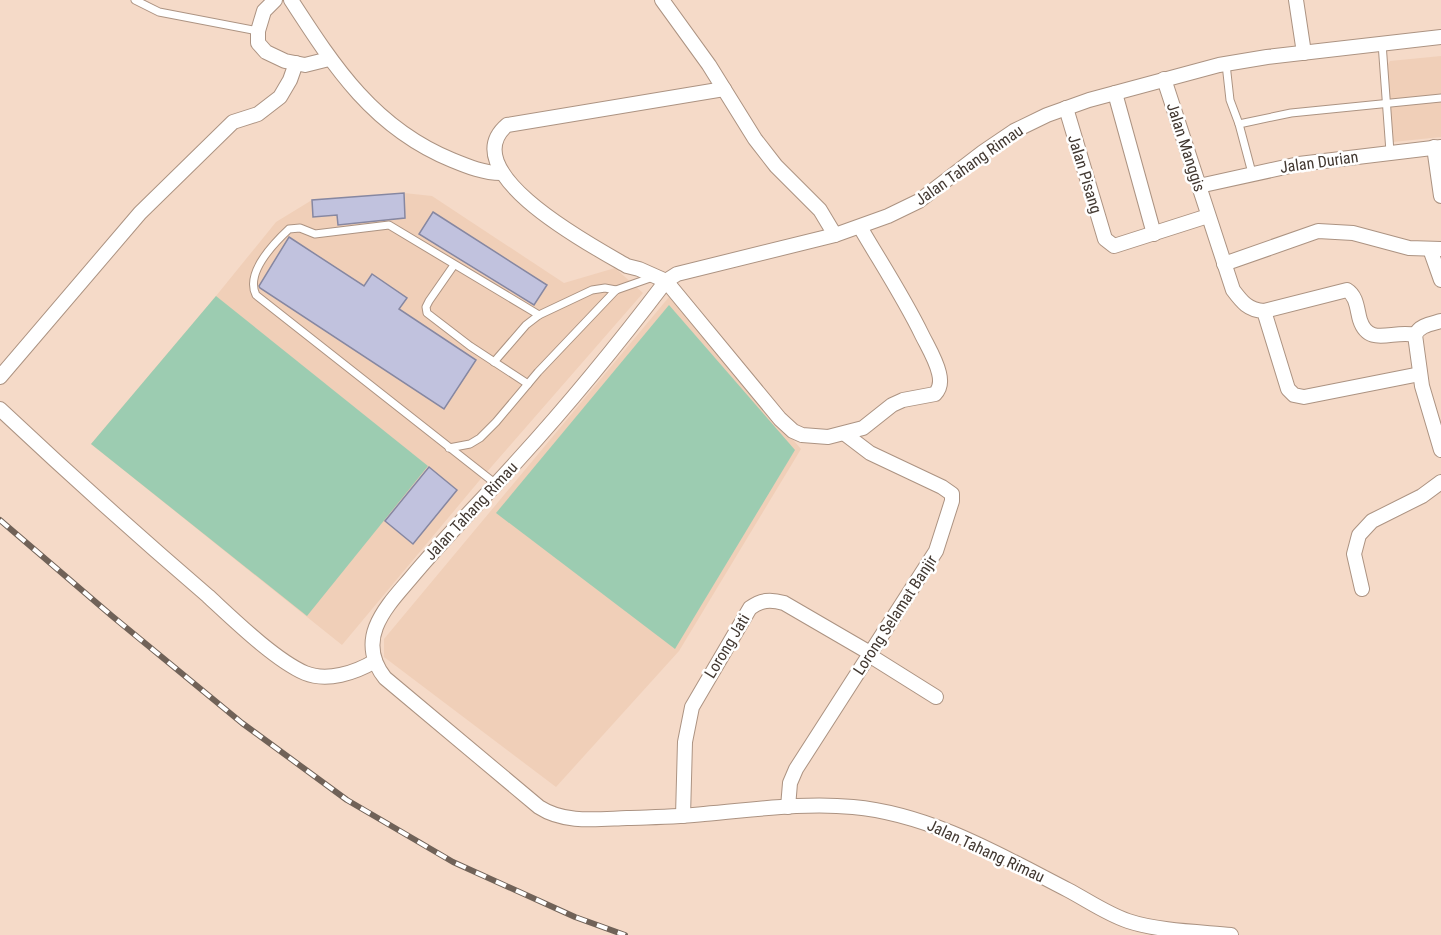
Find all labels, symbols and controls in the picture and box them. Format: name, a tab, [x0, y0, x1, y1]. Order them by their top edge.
street label: Jalan Manggis	[1163, 100, 1209, 194]
street label: Jalan Tahang Rimau	[911, 121, 1027, 209]
street label: Jalan Pisang	[1064, 132, 1106, 216]
street label: Jalan Durian	[1279, 147, 1359, 177]
street label: Jalan Tahang Rimau	[421, 458, 521, 564]
street label: Lorong Selamat Banjir	[849, 551, 941, 679]
street label: Lorong Jati	[700, 610, 754, 682]
street label: Jalan Tahang Rimau	[924, 815, 1048, 887]

